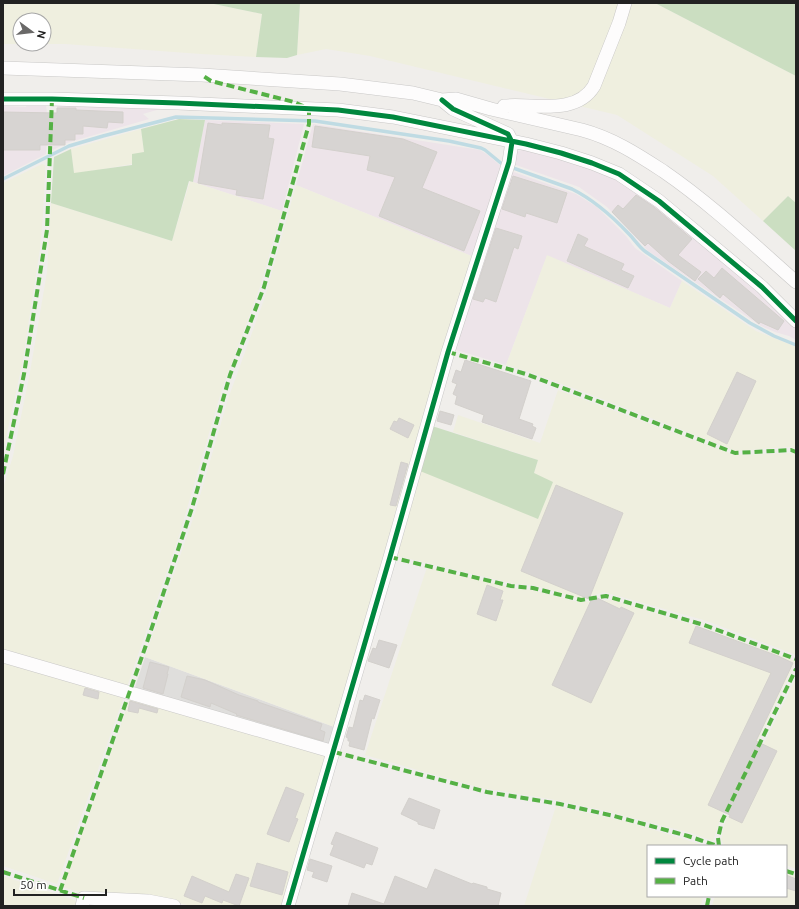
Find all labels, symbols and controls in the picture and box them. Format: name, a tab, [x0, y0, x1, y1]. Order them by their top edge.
north arrow	[12, 12, 52, 52]
text: N	[35, 29, 49, 40]
legend	[647, 845, 787, 897]
text: Cycle path	[683, 854, 739, 867]
scale bar	[14, 871, 106, 897]
text: Path	[683, 874, 708, 887]
text: 50 m	[20, 878, 47, 891]

